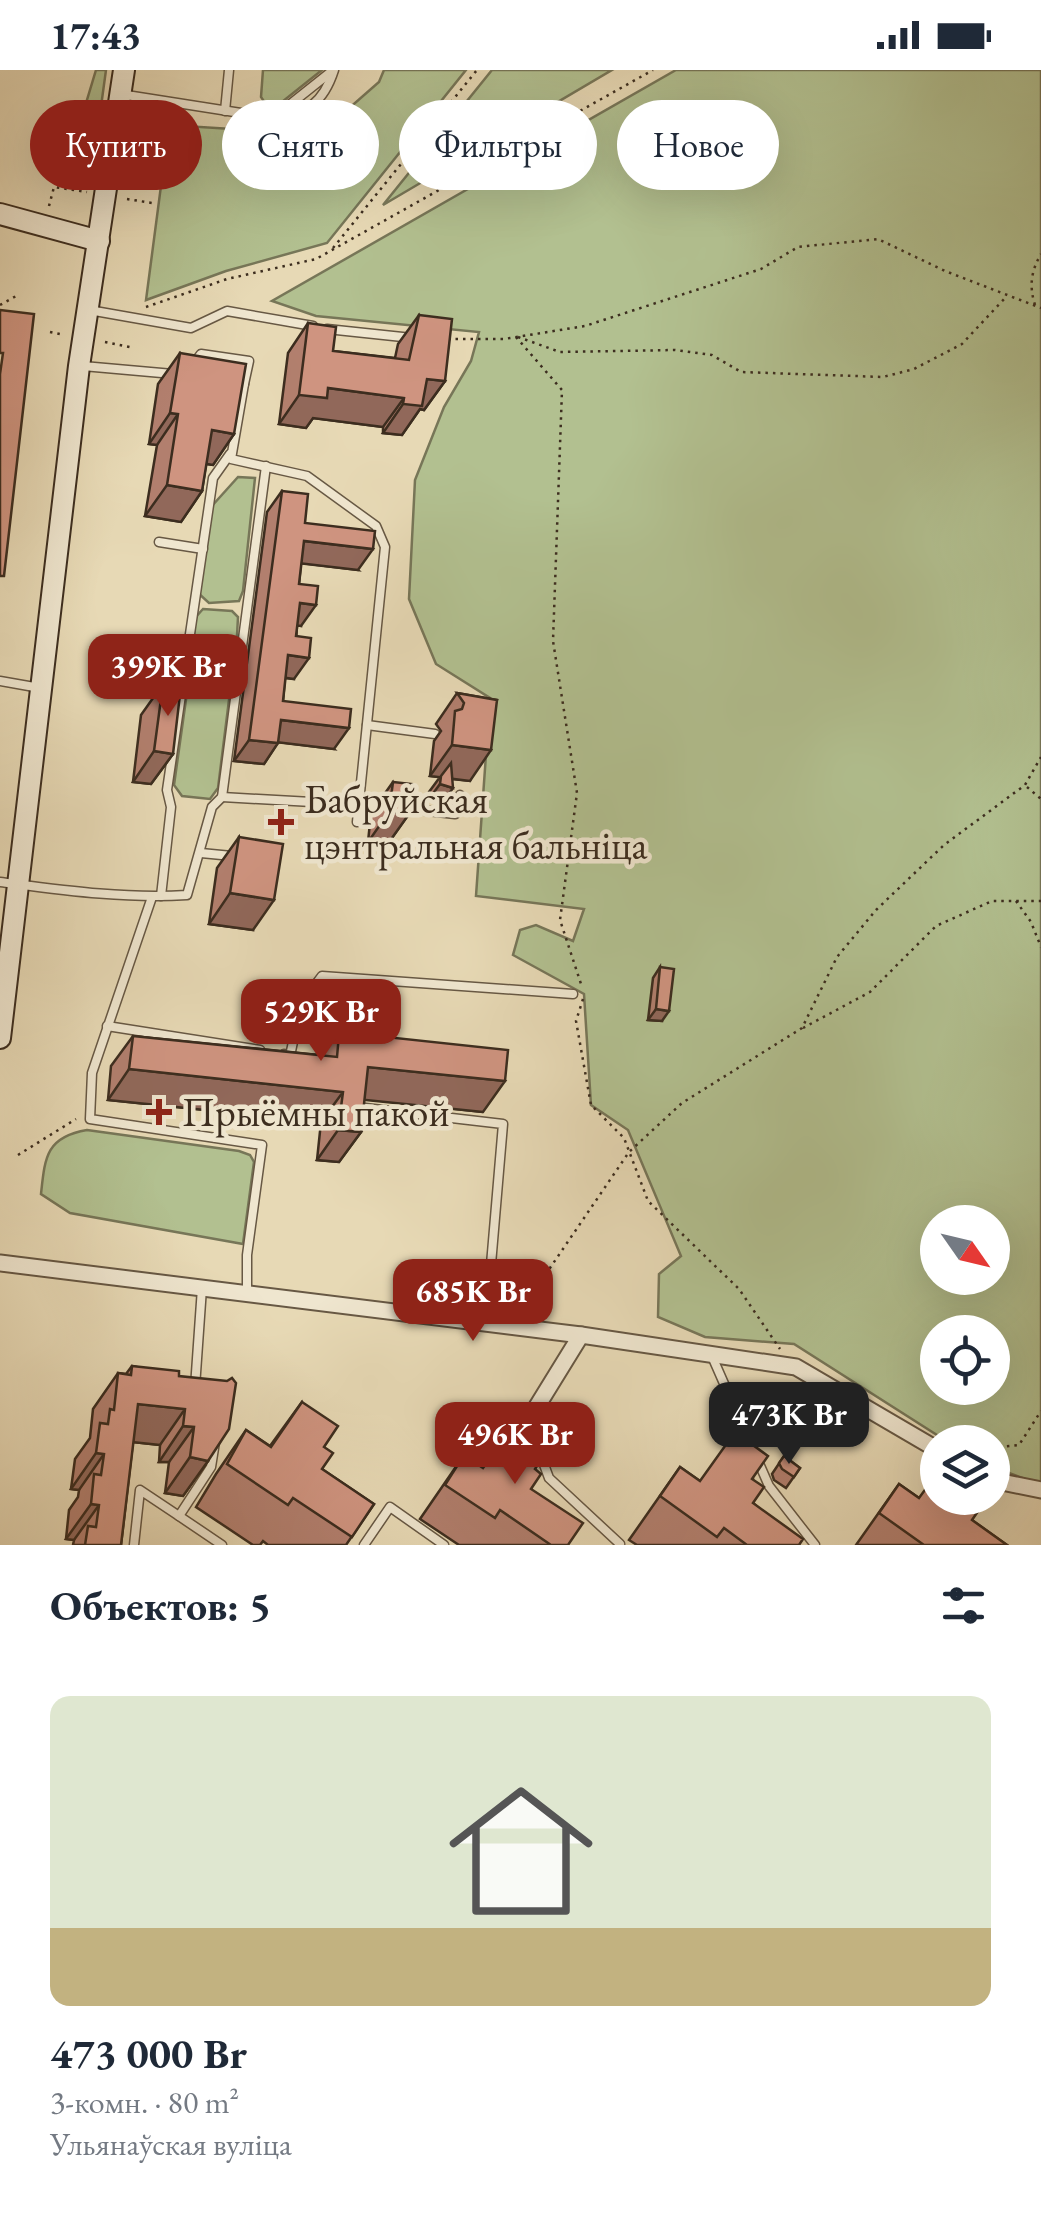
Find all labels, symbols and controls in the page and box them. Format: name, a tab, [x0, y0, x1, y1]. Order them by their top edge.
text: 17:43	[50, 11, 141, 60]
chip: Купить	[30, 100, 202, 190]
chip: Снять	[222, 100, 379, 190]
chip: Фильтры	[399, 100, 597, 190]
chip: Новое	[617, 100, 779, 190]
pin: 399K Br	[76, 634, 260, 719]
text: 399K Br	[110, 645, 226, 687]
place label: Бабруйская цэнтральная бальніца	[304, 773, 648, 871]
marker: Бабруйская цэнтральная бальніца	[268, 809, 294, 835]
pin: 529K Br	[229, 979, 413, 1064]
text: 529K Br	[263, 990, 379, 1032]
place label: Прыёмны пакой	[182, 1086, 450, 1138]
marker: Прыёмны пакой	[146, 1099, 172, 1125]
north arrow	[920, 1205, 1010, 1295]
map controls	[920, 1205, 1010, 1515]
pin: 685K Br	[381, 1259, 565, 1344]
text: 685K Br	[415, 1270, 531, 1312]
button: locate	[920, 1315, 1010, 1405]
pin: 473K Br	[697, 1382, 881, 1467]
text: 473K Br	[731, 1393, 847, 1435]
pin: 496K Br	[423, 1402, 607, 1487]
text: 496K Br	[457, 1413, 573, 1455]
button: layers	[920, 1425, 1010, 1515]
text: Объектов: 5	[50, 1578, 271, 1633]
icon: filters	[936, 1578, 991, 1633]
icon: home	[431, 1761, 611, 1941]
text: 473 000 Br	[50, 2026, 247, 2081]
text: 3-комн. · 80 m²	[50, 2081, 239, 2123]
text: Ульянаўская вуліца	[50, 2123, 292, 2165]

